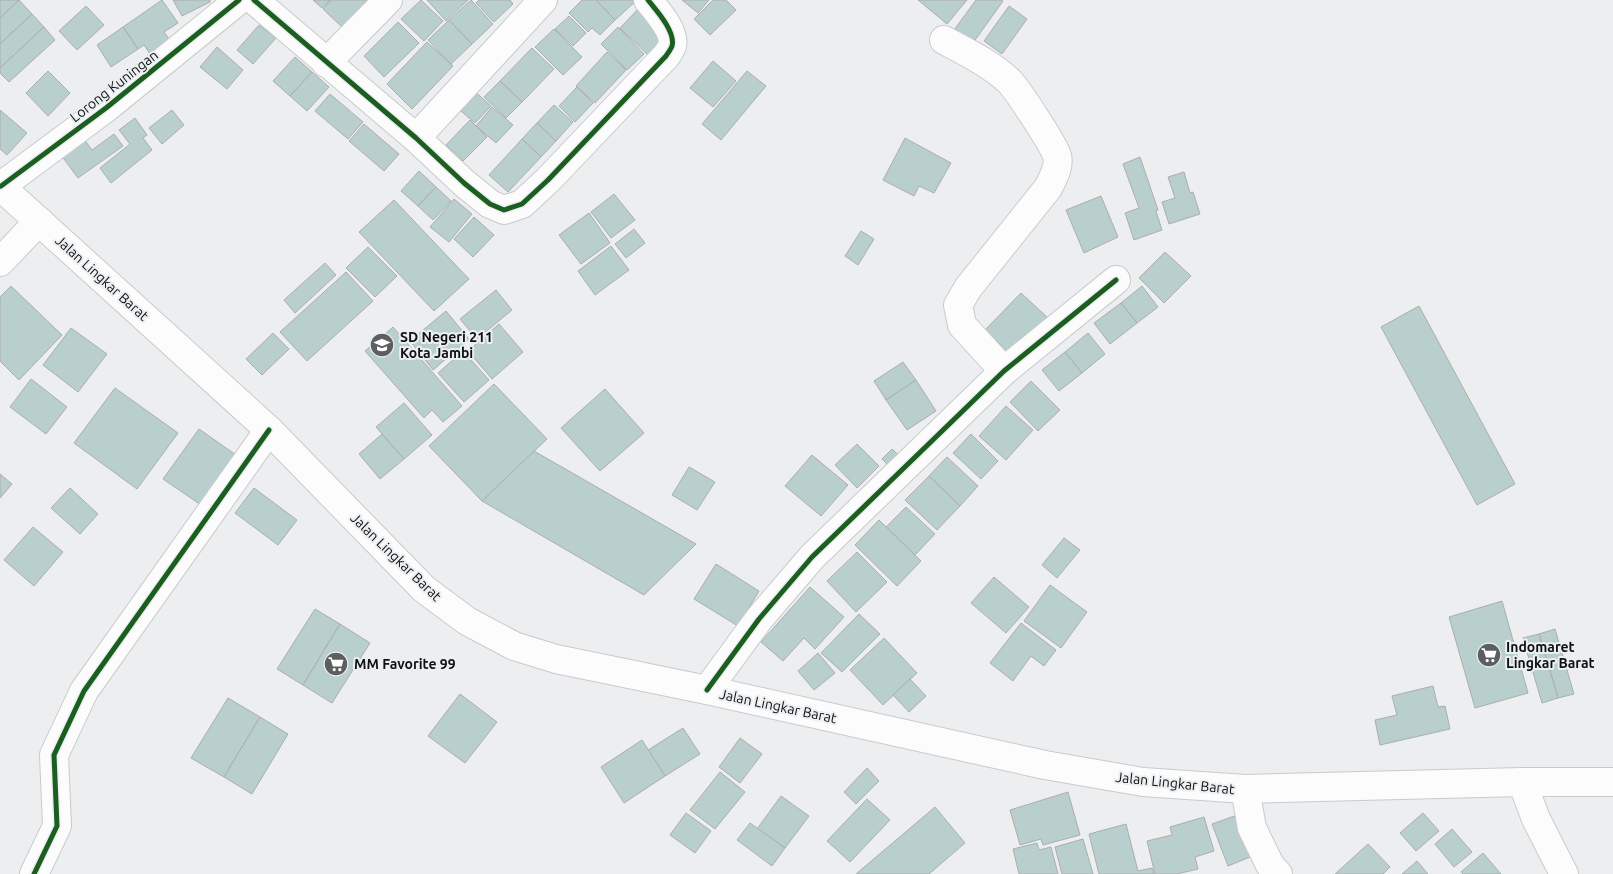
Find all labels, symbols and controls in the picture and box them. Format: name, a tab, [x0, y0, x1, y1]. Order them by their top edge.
street label: Lorong Kuningan	[67, 47, 161, 125]
street label: Jalan Lingkar Barat	[52, 232, 152, 324]
place label: SD Negeri 211 Kota Jambi	[400, 329, 493, 361]
school or university icon: SD Negeri 211 Kota Jambi	[369, 332, 395, 358]
street label: Jalan Lingkar Barat	[347, 510, 445, 605]
place label: Indomaret Lingkar Barat	[1506, 639, 1595, 671]
supermarket icon: Indomaret Lingkar Barat	[1476, 642, 1502, 668]
supermarket icon: MM Favorite 99	[323, 651, 349, 677]
place label: MM Favorite 99	[354, 656, 456, 672]
street label: Jalan Lingkar Barat	[718, 686, 839, 726]
street label: Jalan Lingkar Barat	[1115, 769, 1236, 797]

